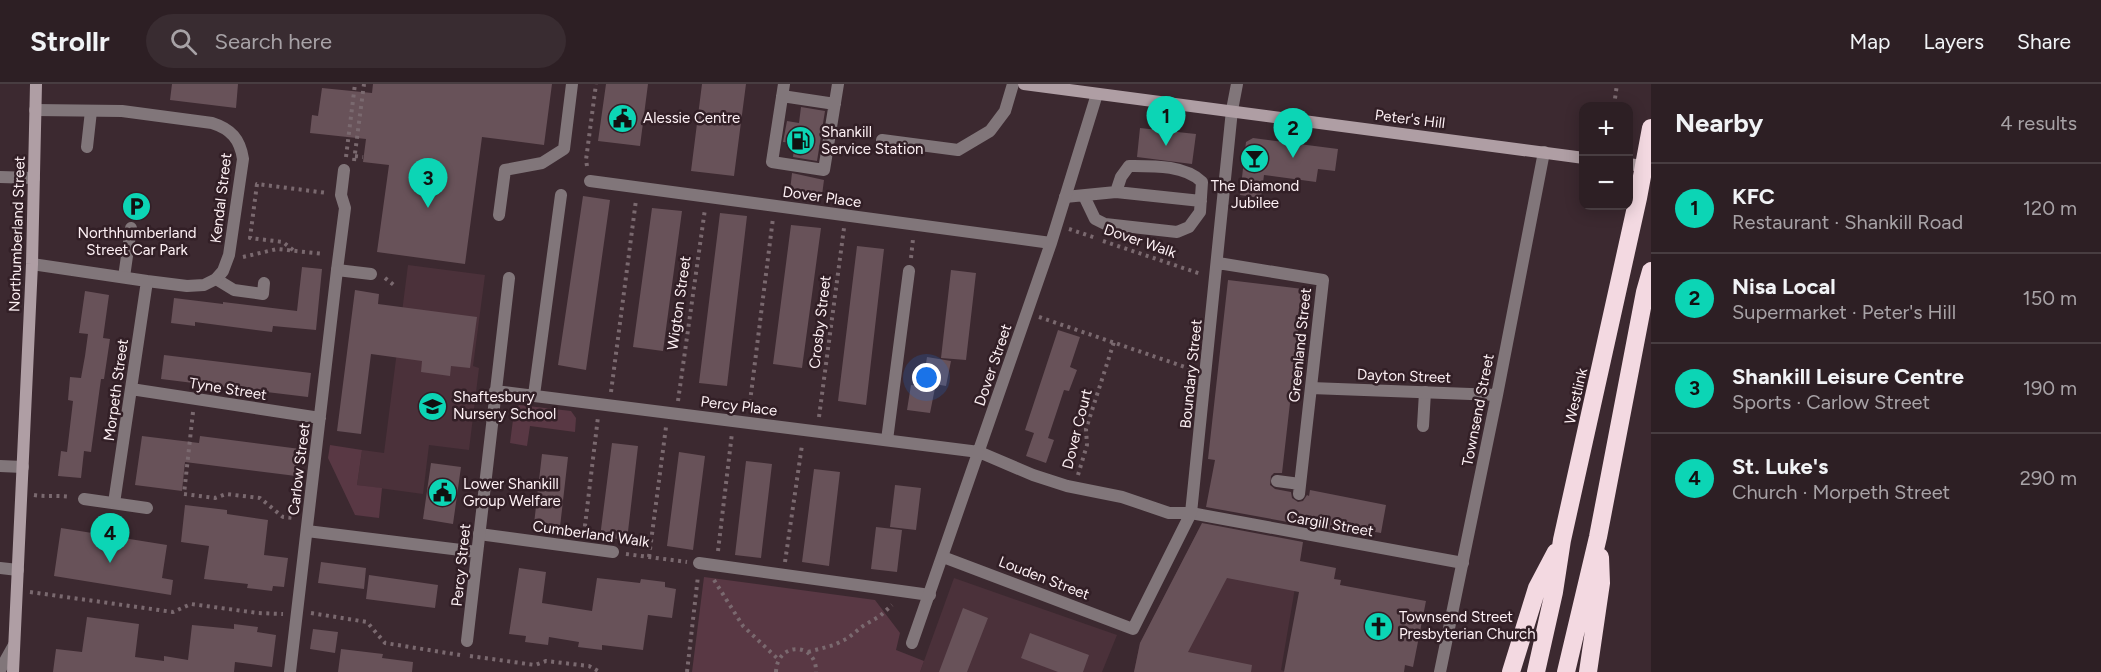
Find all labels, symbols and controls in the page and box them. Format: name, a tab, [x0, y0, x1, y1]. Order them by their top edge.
search box	[146, 14, 566, 68]
text: Strollr	[30, 24, 110, 58]
icon: search	[167, 25, 200, 58]
text: Search here	[215, 28, 332, 55]
text: Map	[1850, 29, 1890, 54]
text: Layers	[1923, 29, 1984, 54]
text: Share	[2017, 29, 2071, 54]
pin: 1	[1146, 97, 1186, 146]
public building icon: Alessie Centre	[606, 102, 638, 134]
map controls	[1579, 102, 1633, 210]
button: +	[1579, 102, 1633, 156]
street label: Peter's Hill	[1374, 106, 1446, 132]
text: Nearby	[1675, 107, 1763, 139]
place label: Alessie Centre	[643, 109, 740, 127]
pin: 2	[1274, 109, 1312, 158]
text: 4 results	[2000, 111, 2077, 135]
place label: Shankill Service Station	[821, 123, 923, 158]
fuel station icon: Shankill Service Station	[784, 125, 816, 157]
bar icon: The Diamond Jubilee	[1239, 143, 1271, 175]
street label: Kendal Street	[207, 151, 236, 244]
street label: Northumberland Street	[5, 155, 29, 312]
button: −	[1579, 156, 1633, 210]
pin: 3	[408, 158, 448, 208]
place label: The Diamond Jubilee	[1211, 177, 1299, 212]
street label: Dover Place	[781, 183, 863, 211]
text: KFC	[1732, 183, 1775, 210]
parking icon: Northhumberland Street Car Park	[121, 190, 153, 222]
text: 1	[1690, 196, 1699, 220]
text: 120 m	[2023, 196, 2077, 220]
text: Restaurant · Shankill Road	[1732, 210, 1963, 234]
street label: Dover Walk	[1101, 220, 1179, 262]
place label: Northhumberland Street Car Park	[77, 224, 197, 259]
street label: Wigton Street	[663, 254, 695, 351]
text: Nisa Local	[1732, 273, 1836, 300]
street label: Crosby Street	[805, 274, 835, 370]
text: 2	[1689, 286, 1700, 310]
text: 150 m	[2022, 286, 2077, 310]
street label: Greenland Street	[1285, 287, 1315, 403]
text: Supermarket · Peter's Hill	[1732, 300, 1956, 324]
street label: Boundary Street	[1176, 318, 1206, 429]
street label: Dover Street	[971, 321, 1016, 408]
street label: Morpeth Street	[100, 337, 132, 442]
street label: Townsend Street	[1458, 352, 1498, 468]
your location	[912, 363, 941, 392]
text: Shankill Leisure Centre	[1732, 363, 1964, 390]
street label: Dayton Street	[1357, 365, 1452, 387]
street label: Westlink	[1561, 365, 1591, 426]
street label: Tyne Street	[188, 374, 268, 404]
text: 3	[1689, 376, 1700, 400]
text: 190 m	[2023, 376, 2077, 400]
street label: Dover Court	[1058, 387, 1096, 471]
place label: Shaftesbury Nursery School	[453, 388, 556, 423]
school or university icon: Shaftesbury Nursery School	[416, 390, 448, 422]
text: Sports · Carlow Street	[1732, 390, 1930, 414]
street label: Percy Place	[700, 392, 778, 420]
street label: Carlow Street	[284, 422, 314, 516]
text: St. Luke's	[1732, 453, 1828, 480]
text: 4	[1688, 466, 1701, 490]
text: 290 m	[2020, 466, 2077, 490]
place label: Lower Shankill Group Welfare	[463, 475, 561, 510]
public building icon: Lower Shankill Group Welfare	[426, 477, 458, 509]
text: Church · Morpeth Street	[1732, 480, 1950, 504]
street label: Cargill Street	[1285, 507, 1375, 541]
pin: 4	[90, 514, 130, 563]
street label: Cumberland Walk	[531, 517, 651, 551]
street label: Percy Street	[448, 522, 474, 607]
street label: Louden Street	[996, 552, 1092, 604]
place label: Townsend Street Presbyterian Church	[1399, 608, 1536, 643]
church icon: Townsend Street Presbyterian Church	[1362, 610, 1394, 642]

